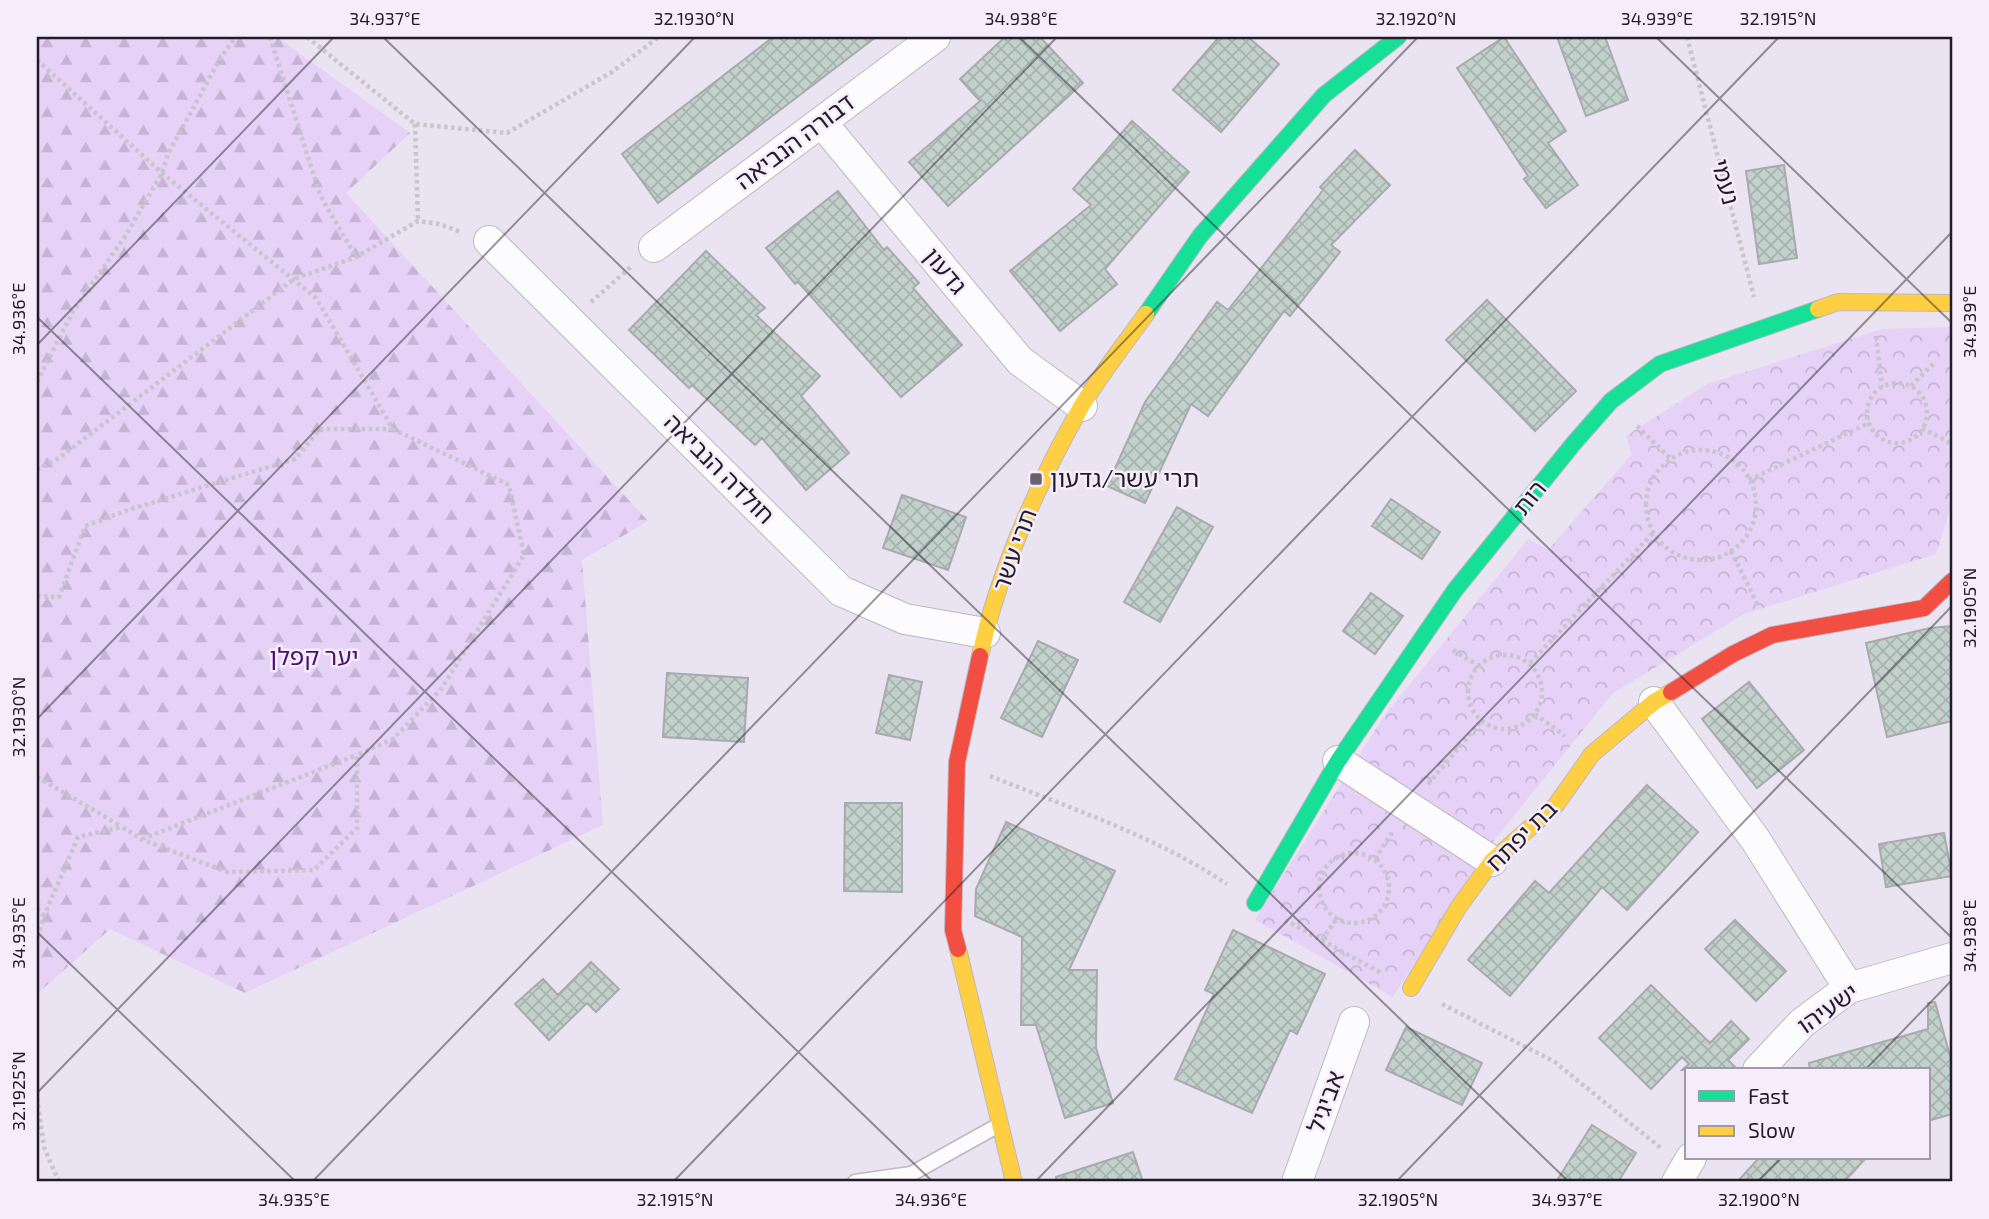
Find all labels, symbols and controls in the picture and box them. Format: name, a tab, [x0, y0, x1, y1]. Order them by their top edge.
text: 34.937°E	[349, 7, 421, 29]
text: 32.1930°N	[653, 7, 735, 29]
text: 34.938°E	[984, 7, 1058, 29]
text: 32.1920°N	[1375, 7, 1457, 29]
text: 34.939°E	[1621, 7, 1693, 29]
text: 32.1915°N	[1740, 7, 1816, 29]
street label: דבורה הנביאה	[729, 87, 859, 195]
street label: נעמי	[1706, 156, 1746, 208]
street label: גדעון	[919, 241, 974, 299]
text: 34.936°E	[7, 283, 29, 355]
text: 34.939°E	[1958, 286, 1980, 358]
street label: חולדה הנביאה	[659, 407, 781, 529]
place label: תרי עשר/גדעון	[1050, 463, 1199, 492]
marker: תרי עשר/גדעון	[1028, 471, 1044, 487]
street label: רות	[1506, 474, 1551, 520]
street label: תרי עשר	[985, 504, 1042, 595]
text: 32.1905°N	[1958, 568, 1980, 648]
park label: יער קפלן	[270, 641, 358, 670]
text: 32.1930°N	[7, 676, 29, 758]
street label: בת יפתח	[1479, 793, 1563, 877]
text: 34.935°E	[7, 897, 29, 969]
text: 34.938°E	[1958, 899, 1980, 973]
street label: ישעיהו	[1791, 976, 1863, 1039]
text: 32.1925°N	[7, 1051, 29, 1131]
street label: אביגיל	[1300, 1067, 1349, 1136]
legend	[1685, 1068, 1930, 1160]
text: Fast	[1748, 1083, 1789, 1108]
text: Slow	[1748, 1117, 1795, 1142]
text: 34.935°E	[258, 1188, 330, 1210]
text: 32.1915°N	[637, 1188, 713, 1210]
text: 34.936°E	[895, 1188, 967, 1210]
text: 32.1905°N	[1358, 1188, 1438, 1210]
text: 34.937°E	[1531, 1188, 1603, 1210]
text: 32.1900°N	[1718, 1188, 1800, 1210]

